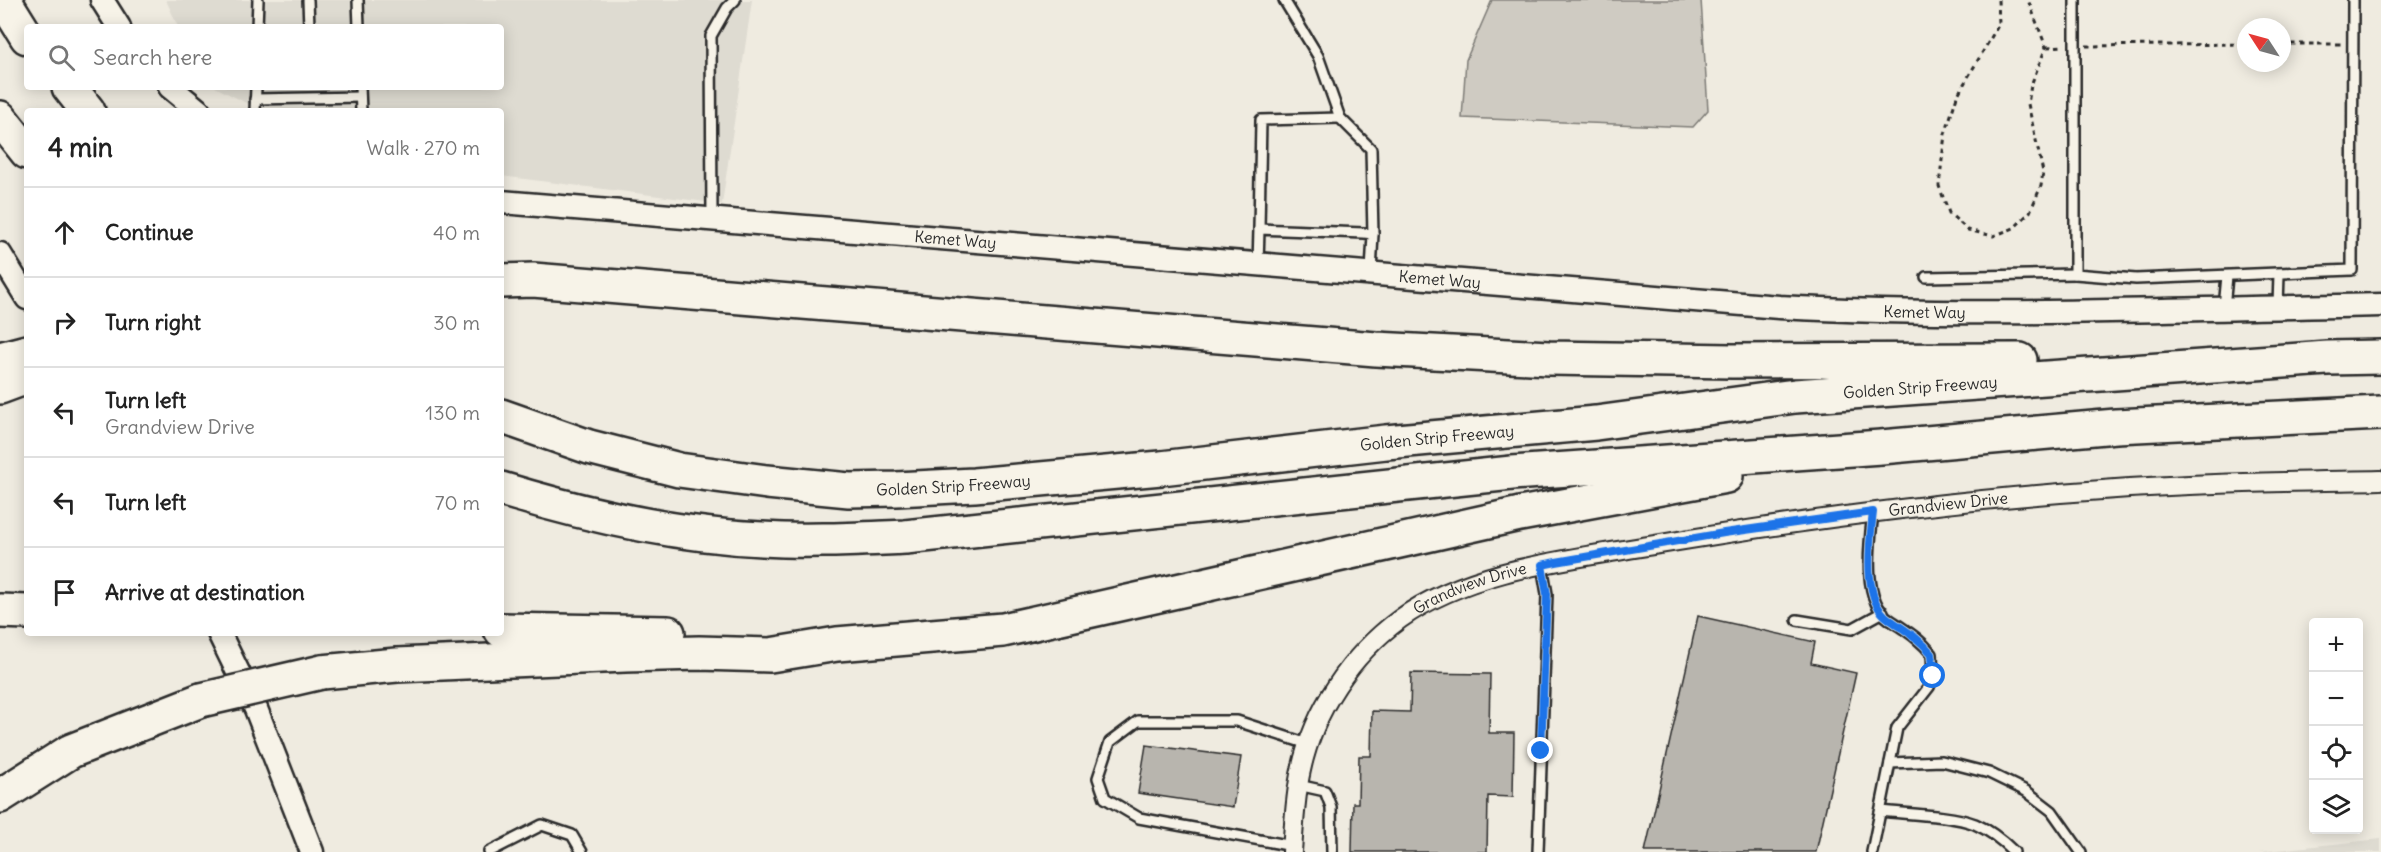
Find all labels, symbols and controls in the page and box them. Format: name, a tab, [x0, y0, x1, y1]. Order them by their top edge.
north arrow	[2237, 18, 2291, 72]
search box	[24, 24, 504, 90]
icon: search	[45, 41, 78, 74]
text: Search here	[93, 43, 212, 71]
text: 4 min	[48, 131, 113, 164]
text: Walk · 270 m	[366, 135, 480, 160]
icon: ahead	[48, 216, 81, 249]
text: Continue	[105, 218, 194, 246]
text: 40 m	[433, 220, 480, 245]
street label: Kemet Way	[914, 226, 997, 253]
street label: Kemet Way	[1398, 266, 1482, 292]
street label: Kemet Way	[1883, 301, 1966, 322]
icon: right	[48, 306, 81, 339]
text: Turn right	[105, 308, 201, 336]
text: 30 m	[433, 310, 480, 335]
street label: Golden Strip Freeway	[1842, 372, 1998, 403]
text: Turn left	[105, 386, 186, 414]
icon: left	[48, 396, 81, 429]
text: 130 m	[425, 400, 480, 425]
text: Grandview Drive	[105, 414, 255, 439]
street label: Golden Strip Freeway	[1359, 420, 1515, 455]
street label: Golden Strip Freeway	[876, 470, 1032, 499]
icon: left	[48, 486, 81, 519]
text: Turn left	[105, 488, 186, 516]
street label: Grandview Drive	[1887, 488, 2009, 520]
text: 70 m	[435, 490, 480, 515]
street label: Grandview Drive	[1409, 558, 1528, 618]
icon: arrive	[48, 576, 81, 609]
text: Arrive at destination	[105, 578, 305, 606]
map controls	[2309, 618, 2363, 834]
button: +	[2309, 618, 2363, 672]
route start	[1919, 662, 1945, 688]
button: −	[2309, 672, 2363, 726]
button: locate	[2309, 726, 2363, 780]
route end	[1527, 737, 1553, 763]
button: layers	[2309, 780, 2363, 834]

